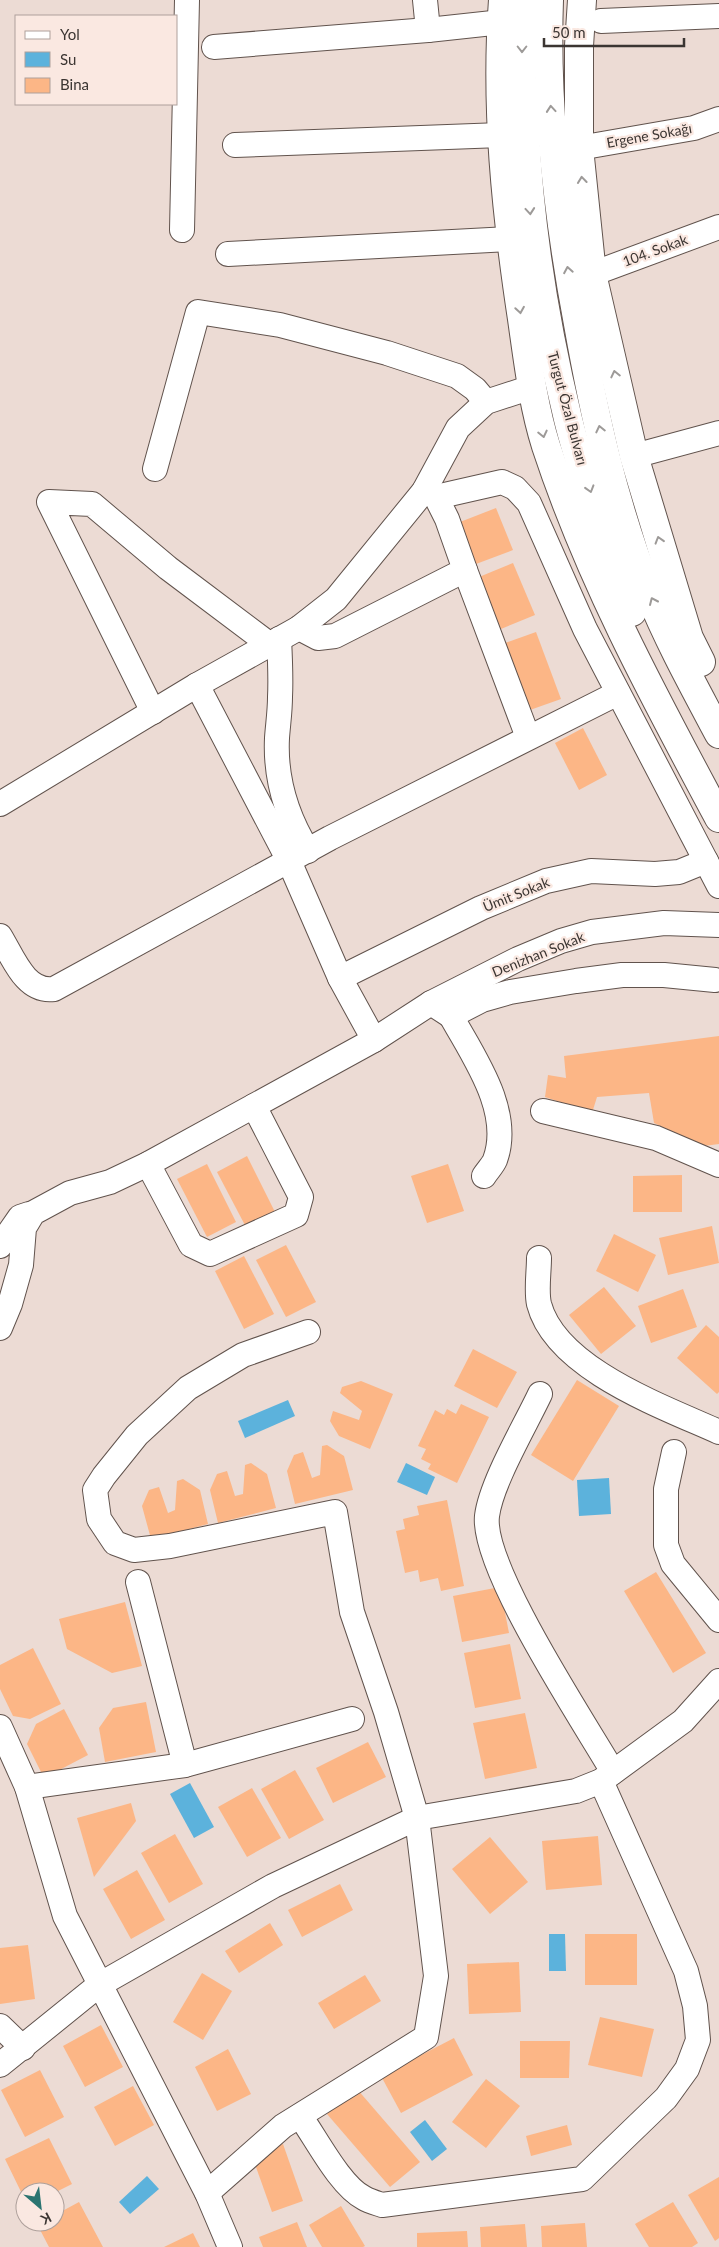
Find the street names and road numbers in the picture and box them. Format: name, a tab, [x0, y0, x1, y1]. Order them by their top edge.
street label: Ergene Sokağı	[605, 119, 693, 151]
street label: 104. Sokak	[620, 230, 691, 270]
street label: Turgut Özal Bulvarı	[545, 349, 591, 467]
street label: Ümit Sokak	[480, 873, 553, 915]
street label: Denizhan Sokak	[489, 927, 588, 980]

